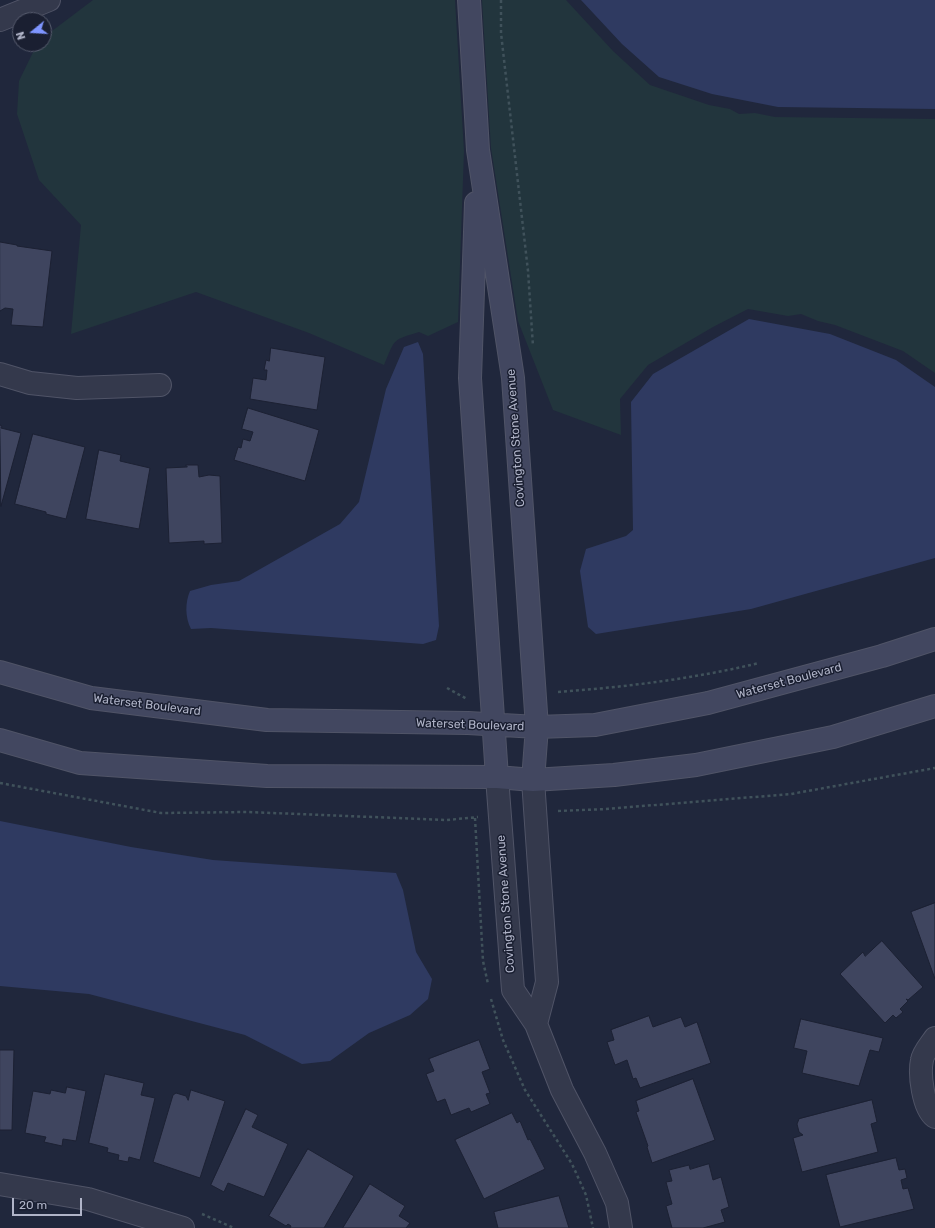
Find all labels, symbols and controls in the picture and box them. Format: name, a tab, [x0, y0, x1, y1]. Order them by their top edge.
north arrow	[12, 12, 52, 52]
text: N	[14, 30, 28, 41]
street label: Covington Stone Avenue	[504, 368, 528, 508]
street label: Waterset Boulevard	[735, 660, 843, 702]
street label: Waterset Boulevard	[92, 691, 202, 719]
street label: Waterset Boulevard	[416, 716, 524, 734]
street label: Covington Stone Avenue	[494, 834, 518, 974]
scale bar	[14, 1190, 84, 1216]
text: 20 m	[19, 1198, 47, 1212]

